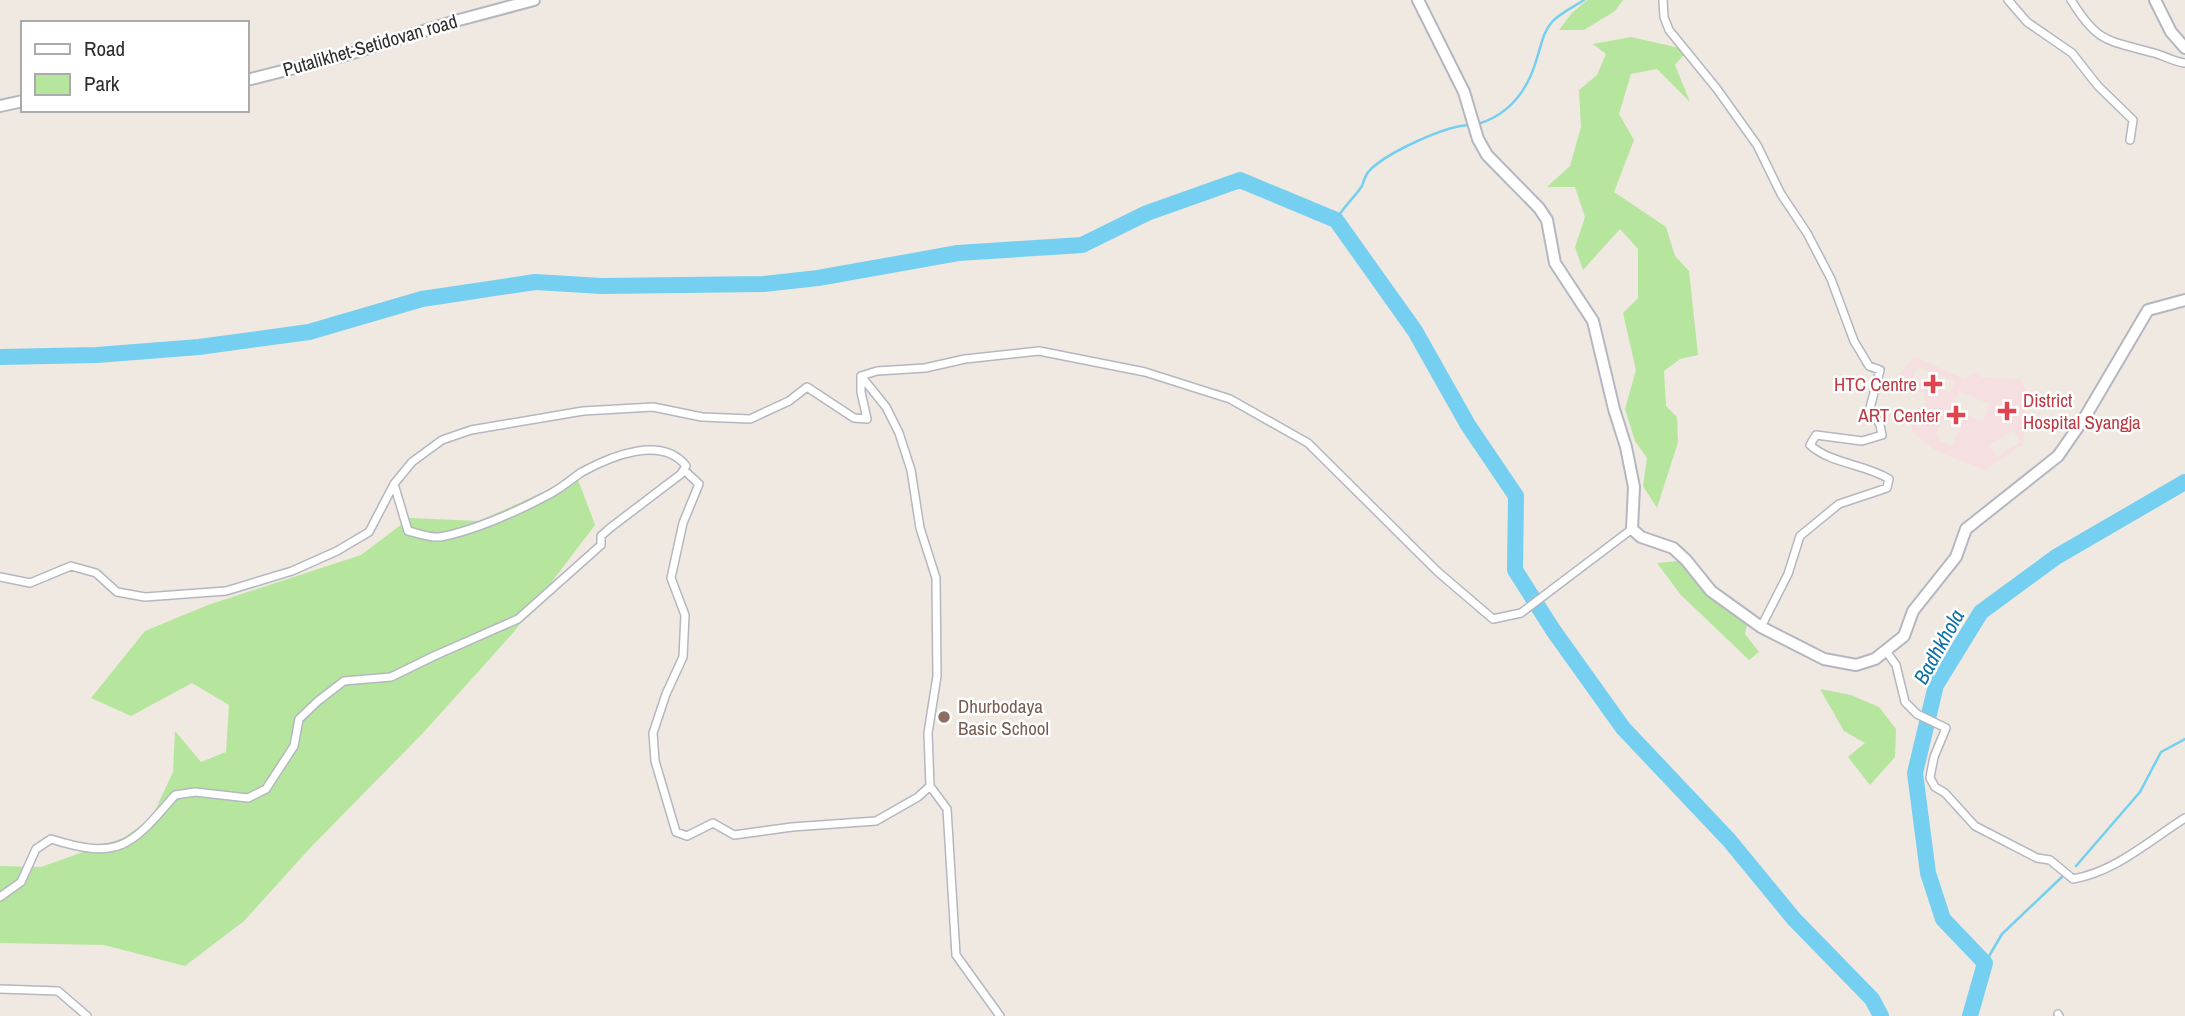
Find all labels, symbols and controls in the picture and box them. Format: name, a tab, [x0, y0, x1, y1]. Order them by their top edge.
street label: Putalikhet-Setidovan road	[280, 8, 460, 82]
legend	[21, 21, 248, 112]
text: Road	[84, 34, 125, 63]
text: Park	[84, 69, 120, 98]
place label: HTC Centre	[1834, 371, 1917, 397]
marker: HTC Centre	[1923, 374, 1943, 394]
place label: District Hospital Syangja	[2023, 387, 2141, 435]
marker: District Hospital Syangja	[1997, 401, 2017, 421]
place label: ART Center	[1857, 402, 1941, 428]
marker: ART Center	[1946, 405, 1966, 425]
water label: Badhkhola	[1906, 604, 1971, 689]
place label: Dhurbodaya Basic School	[958, 693, 1049, 741]
marker: Dhurbodaya Basic School	[936, 709, 952, 725]

